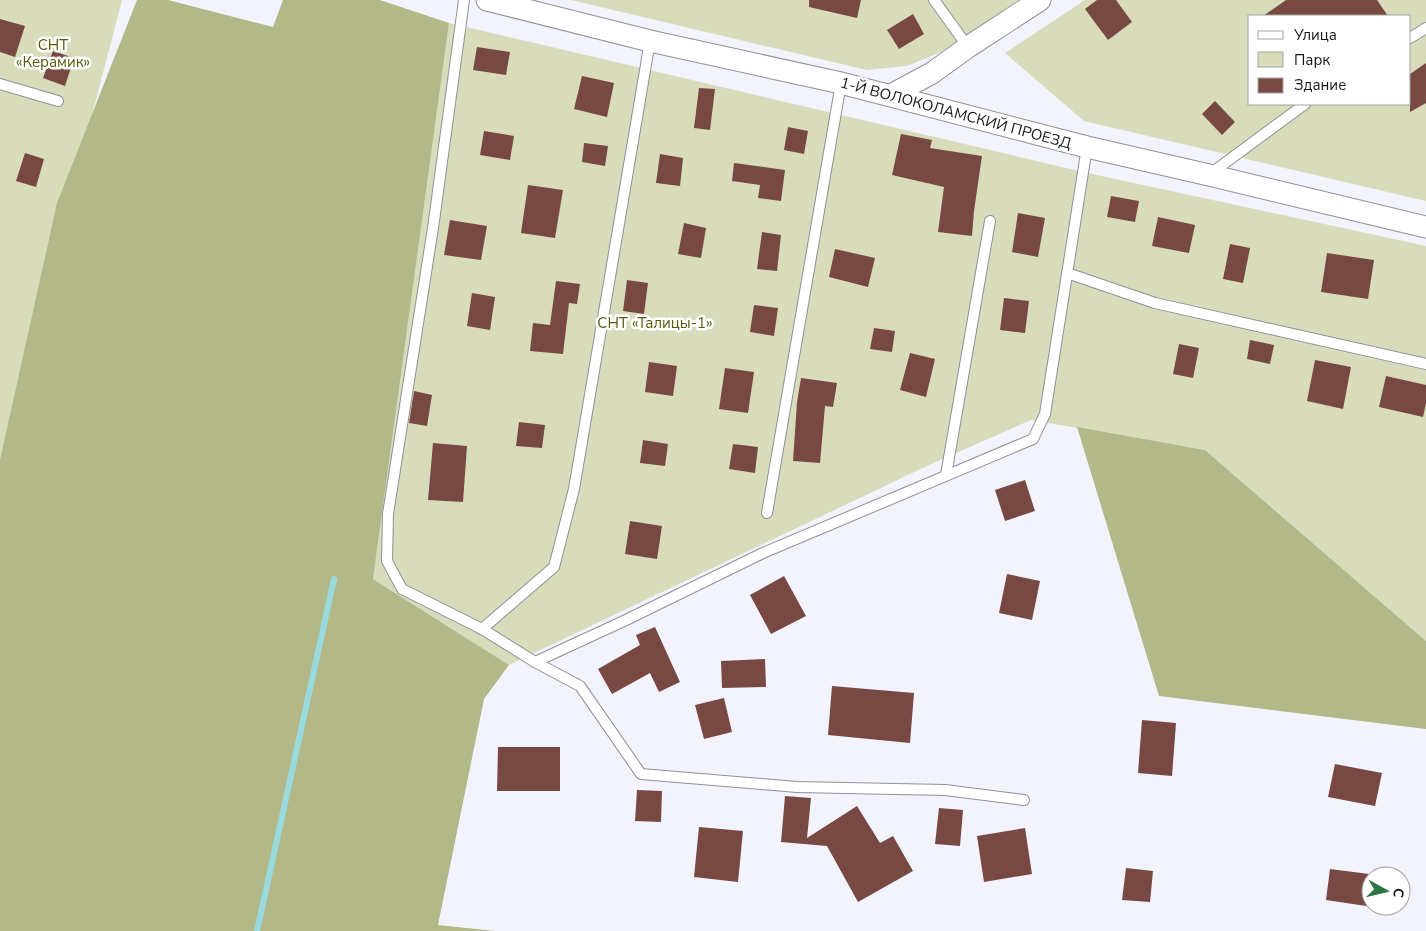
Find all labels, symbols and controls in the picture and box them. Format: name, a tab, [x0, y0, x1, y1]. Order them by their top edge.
legend	[1248, 15, 1411, 105]
text: Улица	[1293, 25, 1337, 45]
park label: СНТ «Керамик»	[16, 35, 90, 72]
text: Парк	[1294, 50, 1330, 70]
street label: 1-Й ВОЛОКОЛАМСКИЙ ПРОЕЗД	[838, 72, 1074, 154]
text: Здание	[1294, 75, 1346, 95]
park label: СНТ «Талицы-1»	[597, 313, 713, 333]
north arrow	[1361, 866, 1411, 916]
text: С	[1388, 887, 1408, 899]

